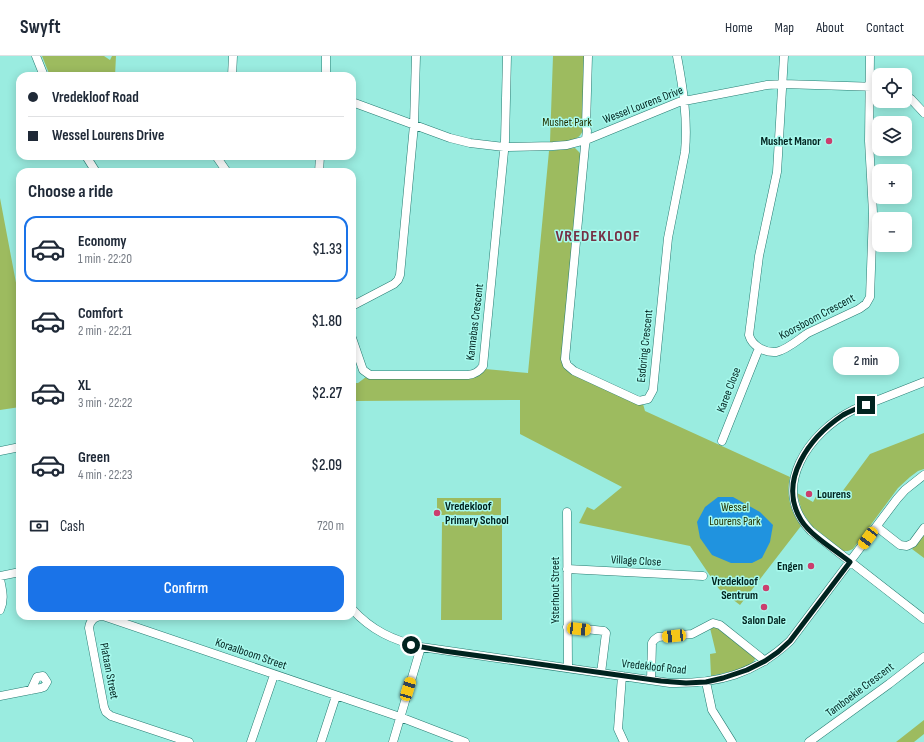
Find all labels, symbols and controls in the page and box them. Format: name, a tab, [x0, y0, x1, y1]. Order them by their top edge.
text: Swyft	[20, 16, 61, 39]
text: Home	[725, 19, 753, 36]
text: Map	[775, 19, 794, 36]
text: About	[816, 19, 844, 36]
text: Contact	[866, 19, 904, 36]
map controls	[872, 68, 912, 252]
button: locate	[872, 68, 912, 108]
street label: Wessel Lourens Drive	[601, 83, 685, 127]
text: Vredekloof Road	[52, 88, 139, 107]
park label: Mushet Park	[542, 115, 592, 130]
button: layers	[872, 116, 912, 156]
text: Wessel Lourens Drive	[52, 126, 164, 145]
place label: Mushet Manor	[761, 134, 821, 149]
marker: Mushet Manor	[824, 136, 834, 146]
button: +	[872, 164, 912, 204]
text: Choose a ride	[28, 181, 113, 202]
button: −	[872, 212, 912, 252]
district label: VREDEKLOOF	[555, 227, 641, 246]
icon: car	[30, 231, 66, 267]
text: Economy	[78, 232, 127, 251]
text: $1.33	[312, 240, 342, 259]
text: 1 min · 22:20	[78, 251, 132, 267]
street label: Kannabas Crescent	[463, 282, 487, 361]
street label: Koorsboom Crescent	[776, 291, 858, 343]
icon: car	[30, 303, 66, 339]
text: Comfort	[78, 304, 123, 323]
street label: Esdoring Crescent	[634, 308, 656, 383]
text: $1.80	[311, 312, 342, 331]
text: 2 min · 22:21	[78, 323, 132, 339]
callout: 2 min	[833, 347, 899, 375]
text: 2 min	[854, 353, 878, 369]
street label: Karee Close	[714, 365, 744, 415]
icon: car	[30, 375, 66, 411]
text: XL	[78, 376, 91, 395]
text: $2.27	[312, 384, 342, 403]
text: 3 min · 22:22	[78, 395, 132, 411]
route end	[857, 396, 875, 414]
icon: car	[30, 447, 66, 483]
text: Green	[78, 448, 110, 467]
text: $2.09	[311, 456, 342, 475]
text: 4 min · 22:23	[78, 467, 133, 483]
place label: Lourens	[817, 487, 851, 502]
marker: Lourens	[804, 489, 814, 499]
place label: Vredekloof Primary School	[445, 499, 509, 528]
park label: Wessel Lourens Park	[709, 500, 761, 529]
marker: Vredekloof Primary School	[432, 508, 442, 518]
icon: cash	[28, 515, 50, 537]
text: Cash	[60, 517, 85, 536]
text: 720 m	[317, 518, 344, 534]
car	[856, 525, 880, 551]
street label: Village Close	[610, 552, 662, 570]
street label: Ysterhout Street	[548, 556, 563, 623]
place label: Engen	[777, 559, 803, 574]
marker: Engen	[806, 561, 816, 571]
button: Confirm	[28, 566, 344, 612]
place label: Vredekloof Sentrum	[712, 574, 758, 603]
marker: Vredekloof Sentrum	[761, 583, 771, 593]
marker: Salon Dale	[759, 602, 769, 612]
place label: Salon Dale	[742, 613, 786, 628]
car	[566, 622, 592, 636]
car	[661, 629, 687, 643]
street label: Koraalboom Street	[213, 635, 289, 673]
route start	[402, 636, 420, 654]
street label: Plataan Street	[96, 642, 122, 701]
street label: Vredekloof Road	[621, 656, 687, 678]
street label: Tamboekie Crescent	[823, 659, 897, 720]
car	[399, 676, 417, 702]

